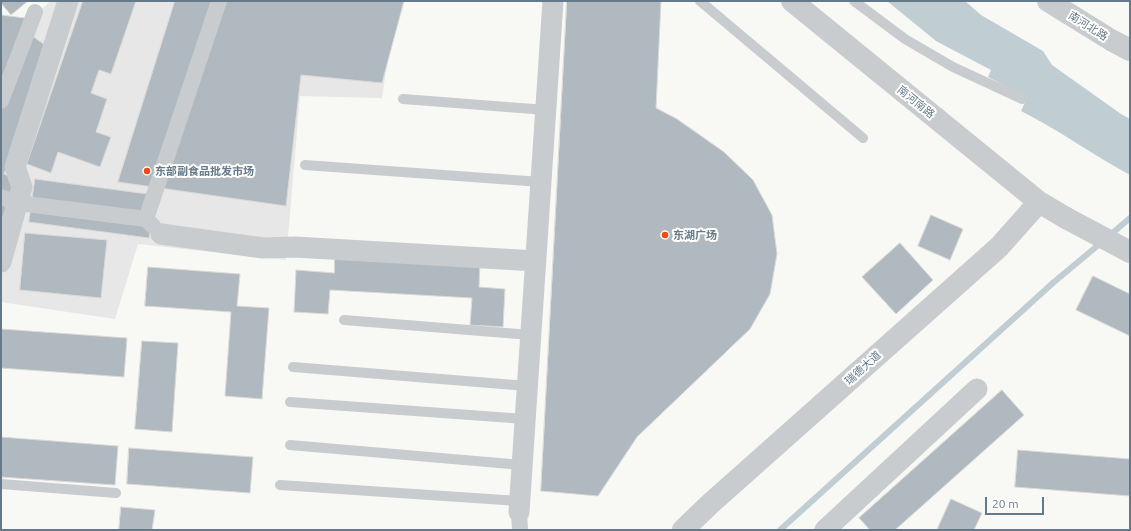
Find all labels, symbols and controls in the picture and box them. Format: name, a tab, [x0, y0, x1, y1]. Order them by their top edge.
street label: 南河北路	[1066, 9, 1110, 43]
street label: 南河南路	[895, 83, 937, 121]
place label: 东部副食品批发市场	[155, 164, 254, 178]
marker: 东部副食品批发市场	[142, 166, 152, 176]
place label: 东湖广场	[673, 228, 717, 242]
marker: 东湖广场	[660, 230, 670, 240]
street label: 瑞德大道	[842, 348, 884, 388]
scale bar	[987, 489, 1046, 515]
text: 20 m	[992, 497, 1019, 510]

